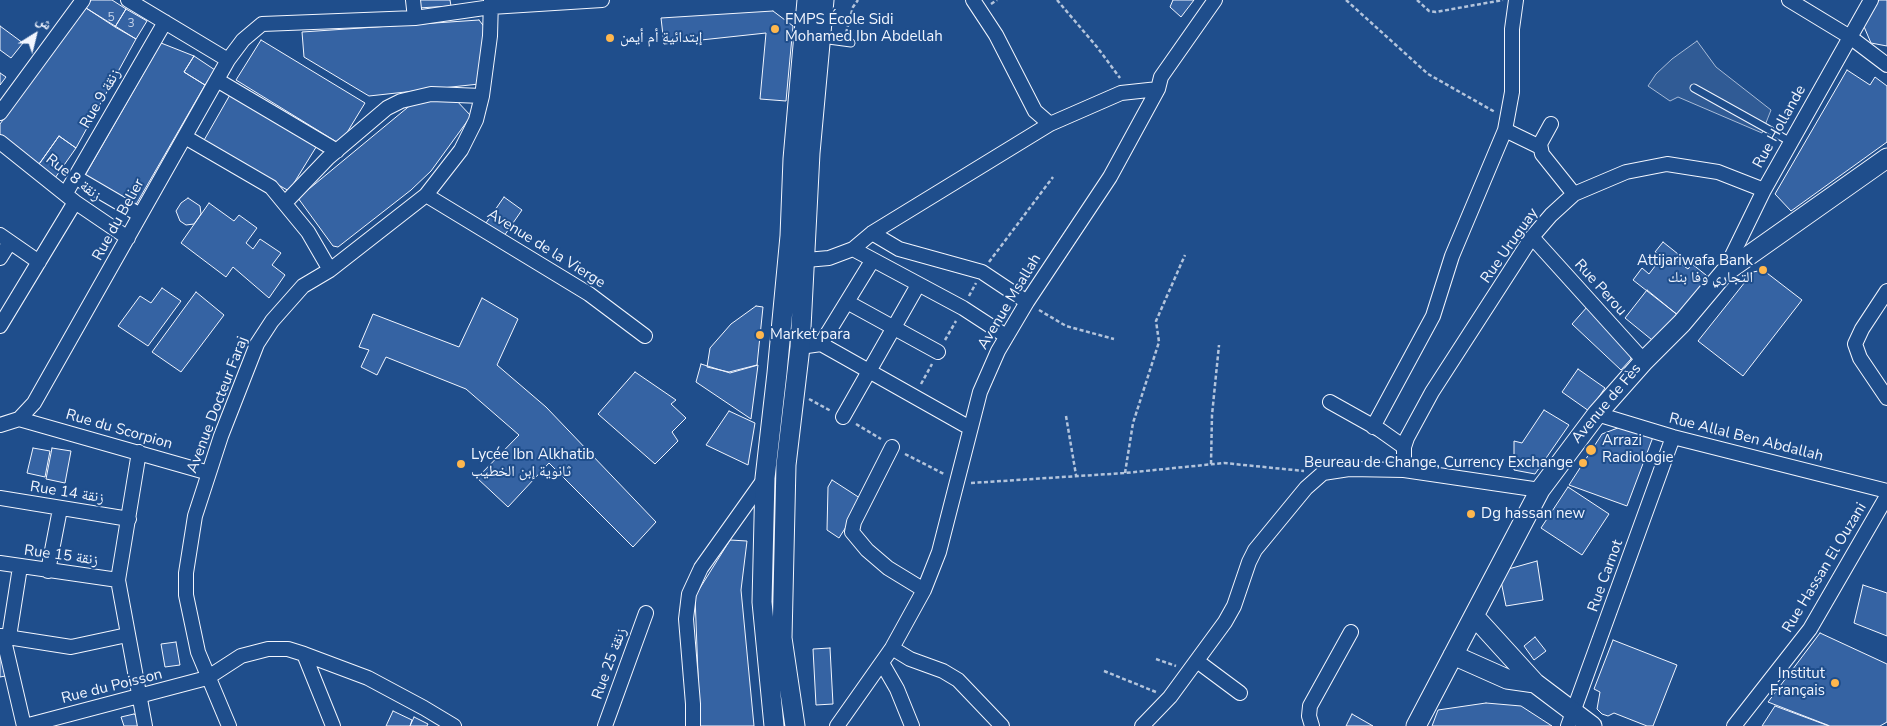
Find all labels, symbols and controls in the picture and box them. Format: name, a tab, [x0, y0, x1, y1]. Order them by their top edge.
north arrow	[10, 10, 60, 60]
text: ش	[33, 10, 56, 35]
house number: 5	[107, 11, 115, 25]
place label: FMPS École Sidi Mohamed Ibn Abdellah	[785, 11, 943, 46]
house number: 3	[127, 17, 135, 31]
marker: FMPS École Sidi Mohamed Ibn Abdellah	[769, 23, 781, 35]
place label: إبتدائية أم أيمن	[620, 29, 702, 47]
marker: إبتدائية أم أيمن	[604, 32, 616, 44]
street label: Rue 9 زنقة	[77, 66, 125, 132]
street label: Rue Hollande	[1750, 82, 1810, 172]
street label: Rue 8 زنقة	[42, 151, 104, 205]
street label: Rue du Belier	[89, 176, 149, 264]
street label: Avenue de la Vierge	[484, 205, 608, 293]
street label: Rue Uruguay	[1477, 205, 1543, 287]
street label: Avenue Msallah	[974, 251, 1046, 353]
place label: Attijariwafa Bank التجاري وفا بنك	[1637, 252, 1753, 287]
street label: Rue Perou	[1570, 256, 1630, 320]
marker: Attijariwafa Bank التجاري وفا بنك	[1757, 264, 1769, 276]
place label: Market para	[770, 326, 850, 344]
marker: Market para	[754, 329, 766, 341]
street label: Avenue Docteur Faraj	[184, 334, 252, 476]
street label: Avenue de Fès	[1568, 360, 1646, 448]
street label: Rue du Scorpion	[64, 406, 174, 454]
street label: Rue Allal Ben Abdallah	[1667, 410, 1825, 466]
place label: Arrazi Radiologie	[1602, 432, 1673, 467]
marker: Arrazi Radiologie	[1584, 443, 1598, 457]
place label: Lycée Ibn Alkhatib ثانوية إبن الخطيب	[471, 446, 594, 481]
place label: Beureau de Change, Currency Exchange	[1304, 454, 1573, 472]
marker: Beureau de Change, Currency Exchange	[1577, 457, 1589, 469]
marker: Lycée Ibn Alkhatib ثانوية إبن الخطيب	[455, 458, 467, 470]
street label: Rue 14 زنقة	[29, 478, 105, 508]
street label: Rue Hassan El Ouzani	[1779, 500, 1871, 636]
place label: Dg hassan new	[1481, 505, 1585, 523]
marker: Dg hassan new	[1465, 508, 1477, 520]
street label: Rue Carnot	[1585, 537, 1627, 615]
street label: Rue 15 زنقة	[23, 542, 99, 570]
street label: Rue 25 زنقة	[589, 626, 631, 702]
place label: Institut Français	[1770, 665, 1825, 700]
street label: Rue du Poisson	[60, 666, 164, 708]
marker: Institut Français	[1829, 677, 1841, 689]

